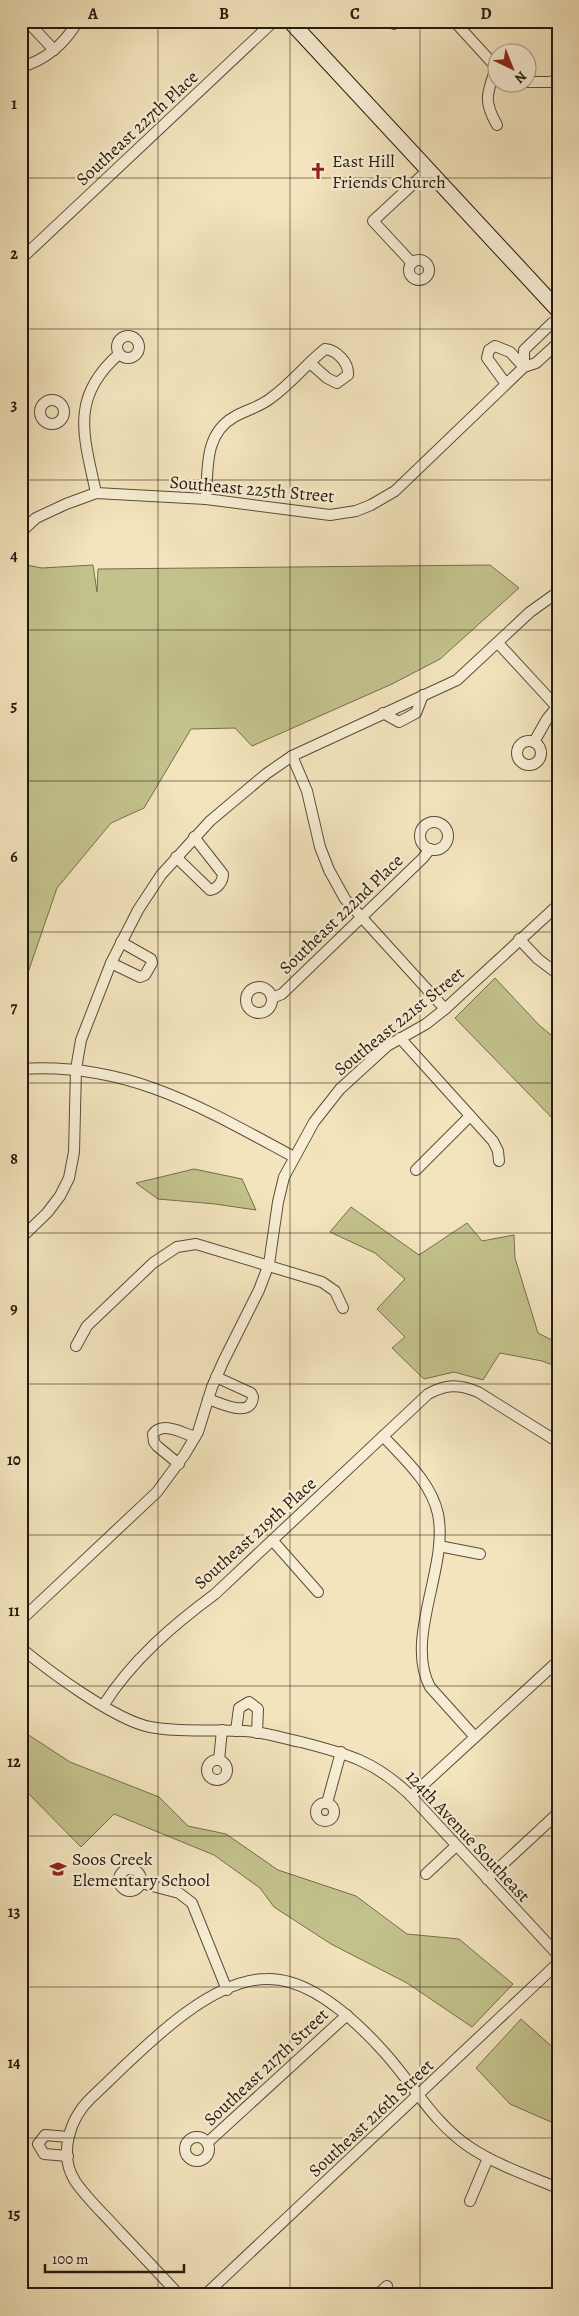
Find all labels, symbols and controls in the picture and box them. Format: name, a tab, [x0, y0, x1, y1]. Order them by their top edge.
text: A	[87, 3, 99, 25]
text: B	[219, 3, 229, 25]
text: C	[350, 3, 360, 25]
text: D	[480, 3, 492, 25]
north arrow	[486, 42, 536, 92]
street label: Southeast 227th Place	[71, 65, 203, 191]
text: N	[510, 67, 531, 88]
text: 1	[11, 93, 17, 115]
place label: East Hill Friends Church	[332, 149, 446, 194]
church icon: East Hill Friends Church	[308, 161, 328, 181]
text: 2	[10, 243, 18, 265]
text: 3	[11, 394, 18, 416]
street label: Southeast 225th Street	[169, 470, 335, 508]
text: 4	[10, 545, 18, 567]
text: 5	[11, 695, 18, 717]
text: 6	[10, 846, 18, 868]
street label: Southeast 222nd Place	[274, 849, 408, 979]
street label: Southeast 221st Street	[329, 961, 469, 1081]
text: 7	[11, 997, 18, 1019]
text: 8	[10, 1148, 18, 1170]
text: 9	[10, 1298, 18, 1320]
text: 10	[7, 1449, 21, 1471]
street label: Southeast 219th Place	[189, 1472, 321, 1594]
text: 11	[8, 1600, 20, 1622]
text: 12	[7, 1751, 21, 1773]
street label: 124th Avenue Southeast	[400, 1765, 536, 1907]
place label: Soos Creek Elementary School	[72, 1847, 210, 1892]
school or university icon: Soos Creek Elementary School	[48, 1859, 68, 1879]
text: 13	[8, 1901, 20, 1923]
street label: Southeast 217th Street	[198, 2003, 334, 2131]
text: 14	[7, 2052, 21, 2074]
street label: Southeast 216th Street	[303, 2054, 439, 2182]
text: 15	[8, 2203, 20, 2225]
scale bar	[45, 2241, 184, 2273]
text: 100 m	[52, 2249, 89, 2269]

